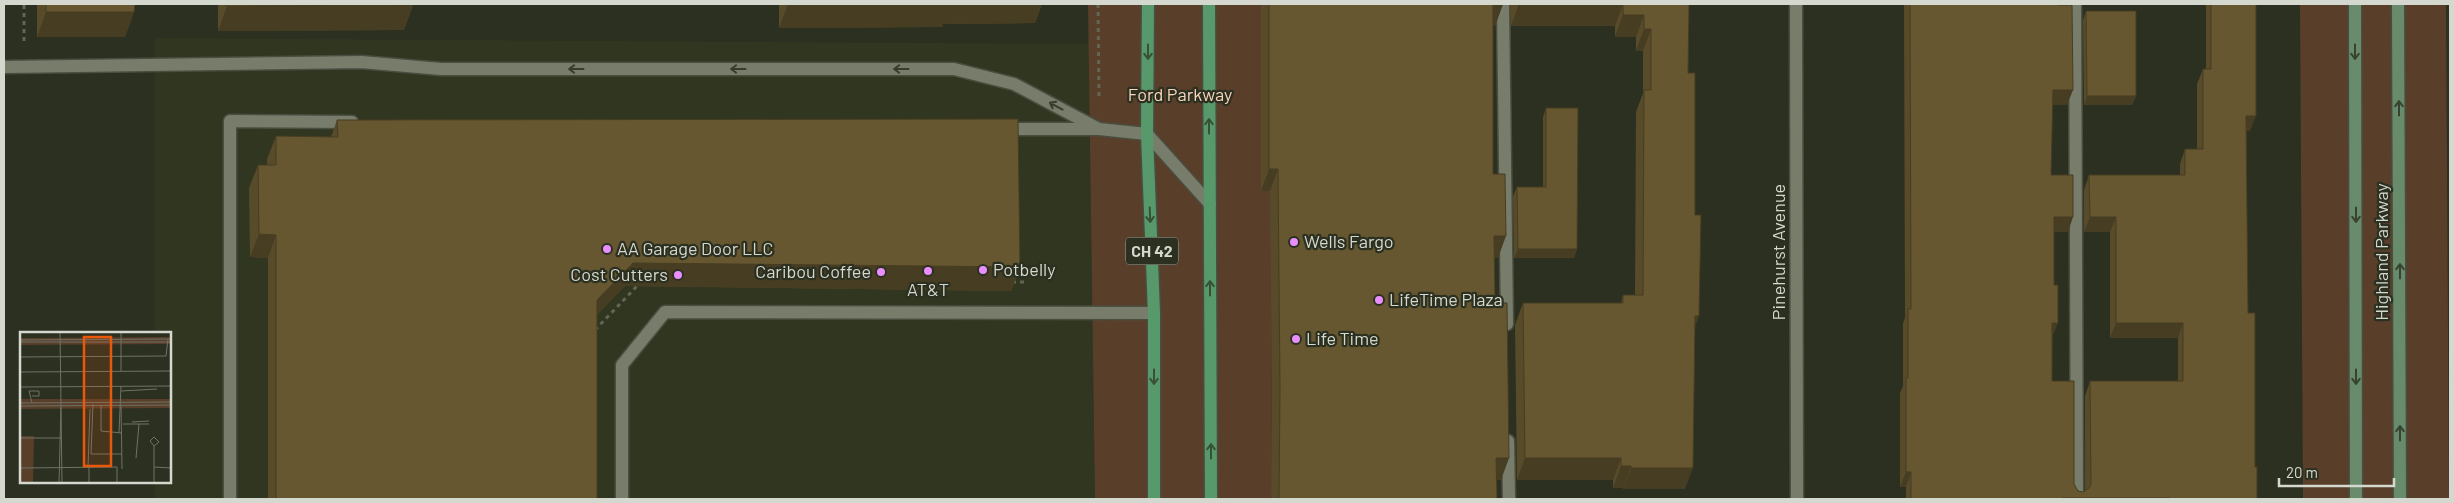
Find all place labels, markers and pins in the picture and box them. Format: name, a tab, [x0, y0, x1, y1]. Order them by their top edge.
place label: Wells Fargo	[1304, 230, 1394, 252]
marker: Wells Fargo	[1288, 236, 1300, 248]
place label: AA Garage Door LLC	[617, 237, 773, 259]
marker: AA Garage Door LLC	[601, 243, 613, 255]
place label: Potbelly	[993, 258, 1055, 280]
place label: Caribou Coffee	[755, 260, 871, 282]
place label: Cost Cutters	[570, 263, 668, 285]
marker: Potbelly	[977, 264, 989, 276]
marker: AT&T	[922, 265, 934, 277]
marker: Caribou Coffee	[875, 266, 887, 278]
marker: Cost Cutters	[672, 269, 684, 281]
place label: AT&T	[907, 278, 949, 300]
place label: LifeTime Plaza	[1389, 288, 1503, 310]
marker: LifeTime Plaza	[1373, 294, 1385, 306]
place label: Life Time	[1306, 327, 1379, 349]
marker: Life Time	[1290, 333, 1302, 345]

